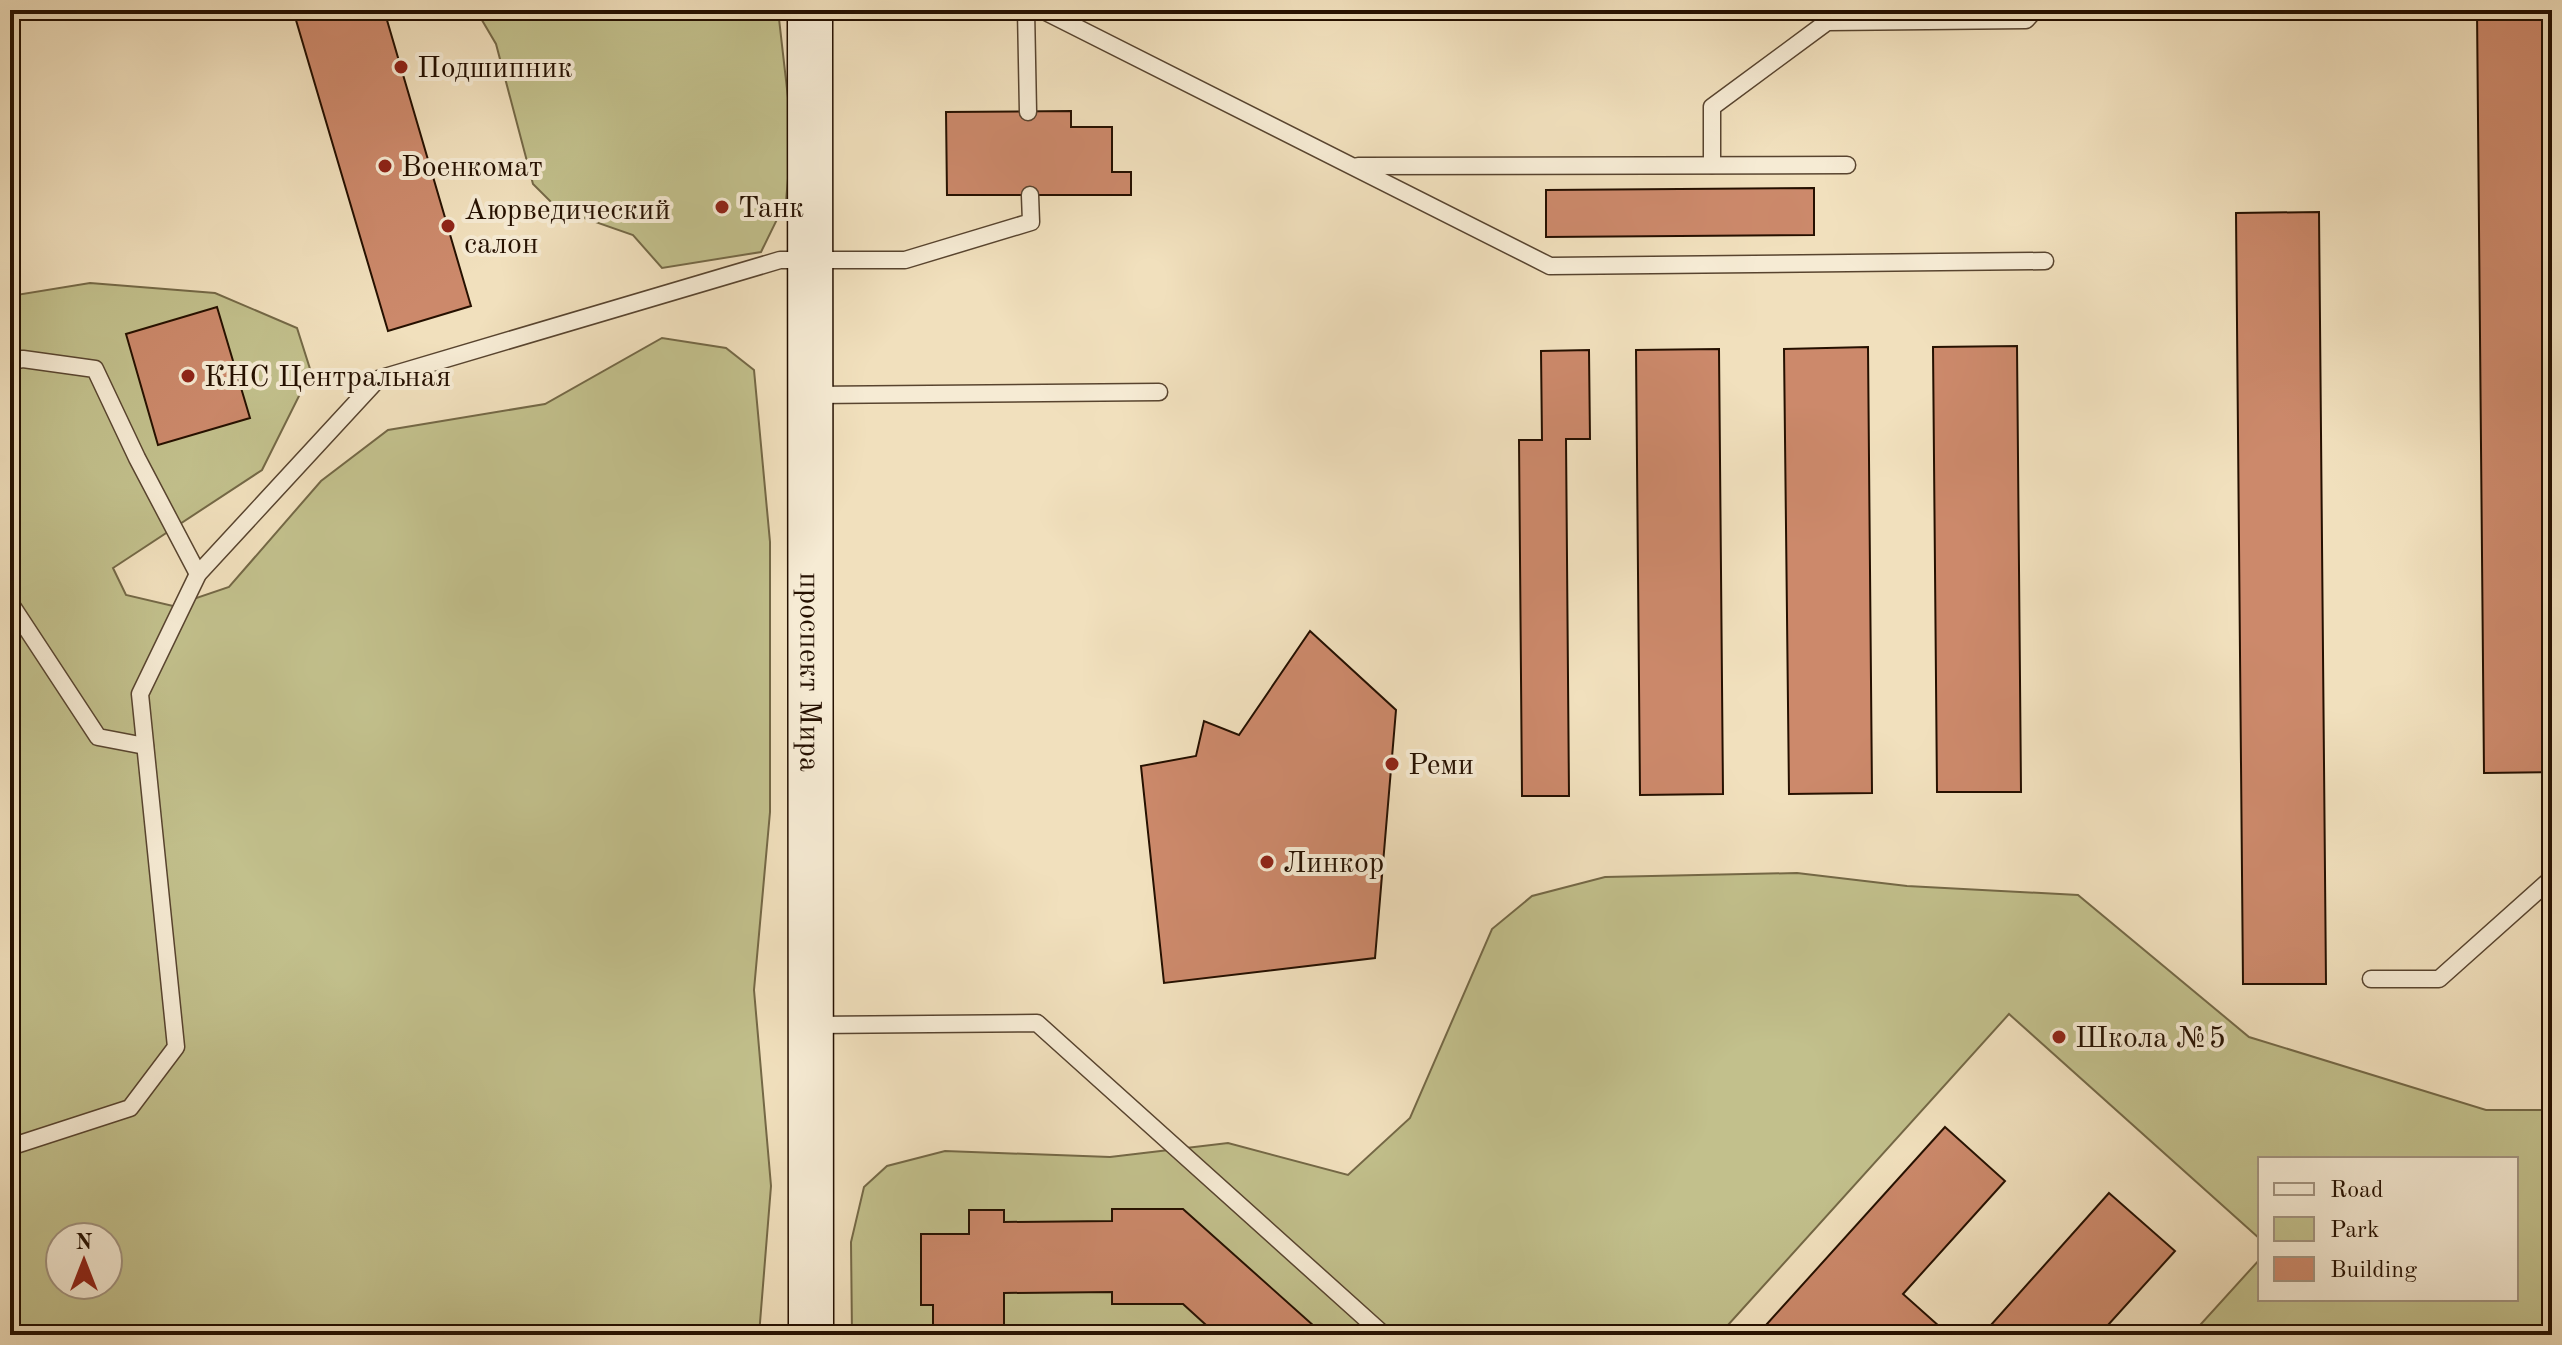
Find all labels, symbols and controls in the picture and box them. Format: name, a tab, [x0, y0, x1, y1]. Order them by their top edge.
place label: Подшипник	[417, 54, 572, 84]
marker: Подшипник	[392, 58, 410, 76]
place label: Военкомат	[401, 153, 543, 183]
marker: Военкомат	[376, 157, 394, 175]
place label: Танк	[738, 194, 804, 224]
place label: Аюрведический салон	[464, 196, 671, 260]
marker: Танк	[713, 198, 731, 216]
marker: Аюрведический салон	[439, 217, 457, 235]
place label: КНС Центральная	[204, 363, 451, 393]
marker: КНС Центральная	[179, 367, 197, 385]
street label: проспект Мира	[793, 572, 824, 772]
place label: Реми	[1408, 751, 1474, 781]
marker: Реми	[1383, 755, 1401, 773]
place label: Линкор	[1283, 849, 1384, 879]
marker: Линкор	[1258, 853, 1276, 871]
place label: Школа №5	[2075, 1024, 2226, 1054]
marker: Школа №5	[2050, 1028, 2068, 1046]
legend	[2258, 1157, 2518, 1301]
text: Road	[2330, 1179, 2383, 1203]
text: Park	[2330, 1219, 2379, 1243]
north arrow	[44, 1221, 124, 1301]
text: N	[76, 1232, 93, 1254]
text: Building	[2330, 1259, 2417, 1283]

